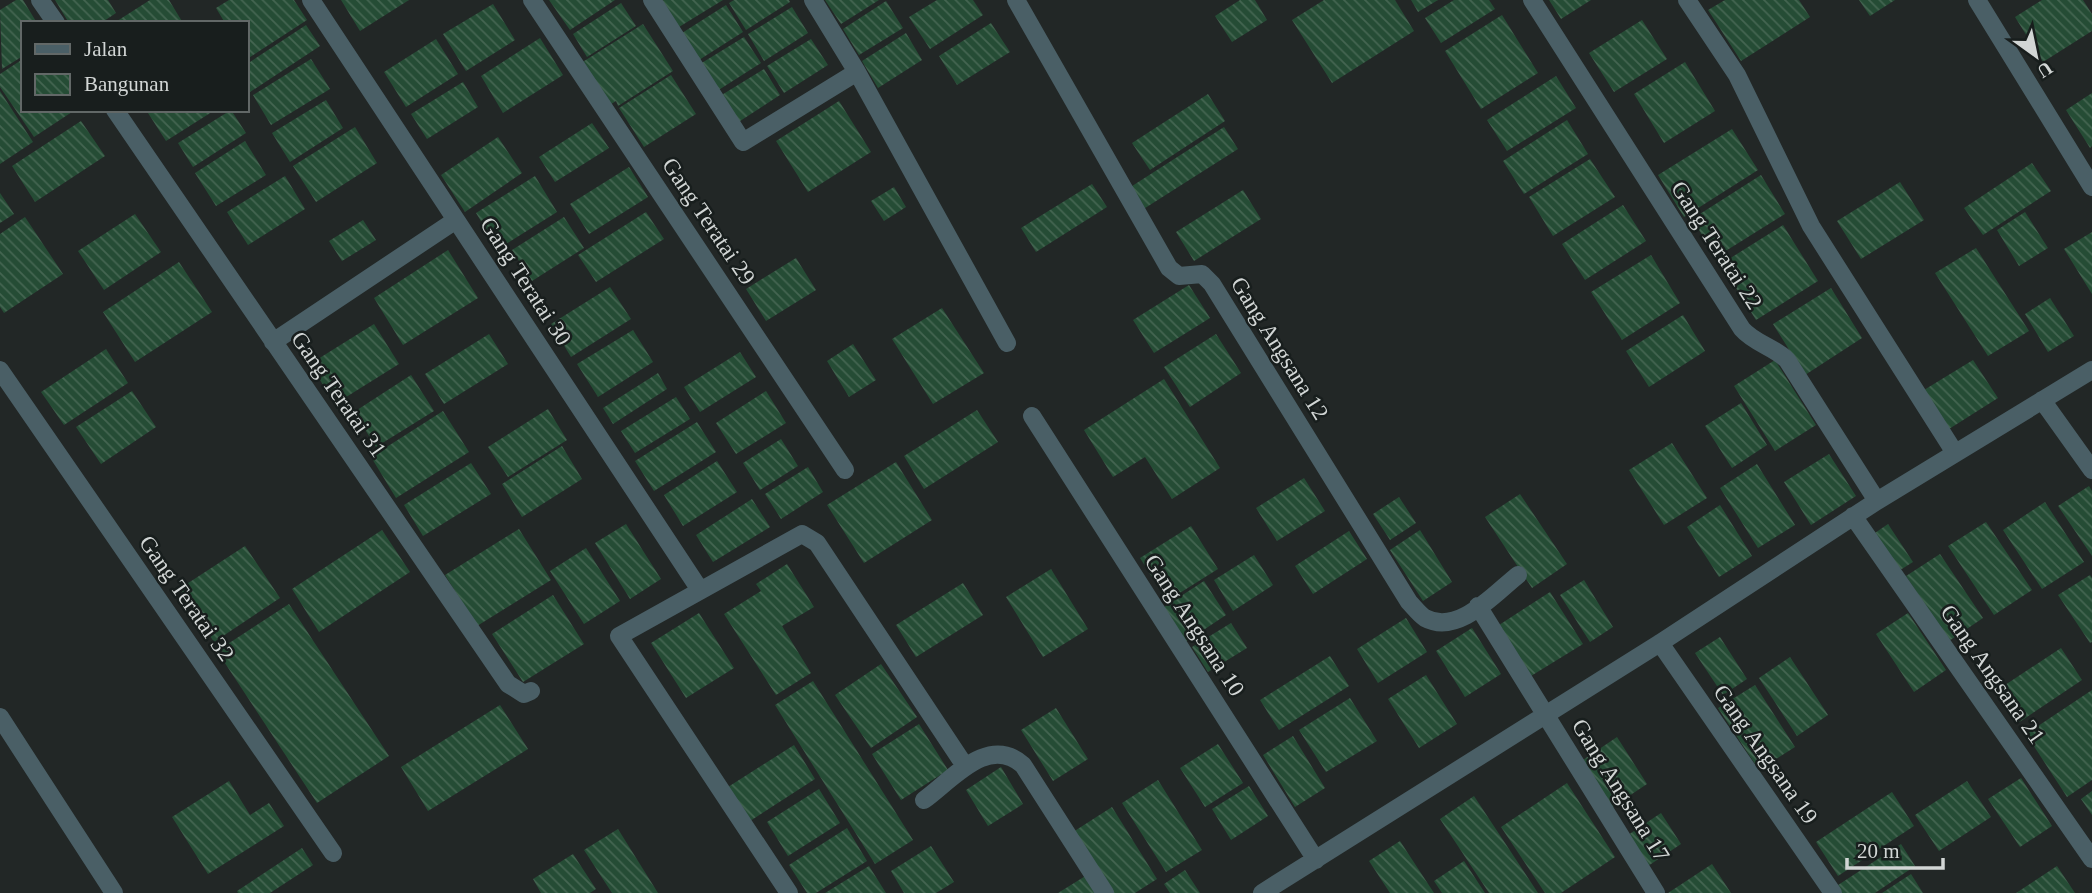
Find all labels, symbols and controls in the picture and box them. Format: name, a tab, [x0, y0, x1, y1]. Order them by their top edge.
legend	[21, 21, 248, 112]
north arrow	[2001, 21, 2071, 91]
text: Jalan	[84, 37, 128, 61]
text: U	[2033, 57, 2056, 83]
text: Bangunan	[84, 72, 170, 96]
street label: Gang Teratai 29	[657, 153, 760, 289]
street label: Gang Teratai 22	[1666, 177, 1767, 314]
street label: Gang Teratai 30	[475, 213, 576, 350]
street label: Gang Angsana 12	[1226, 272, 1334, 424]
street label: Gang Teratai 31	[286, 327, 391, 462]
street label: Gang Teratai 32	[134, 531, 239, 666]
street label: Gang Angsana 10	[1140, 550, 1250, 701]
street label: Gang Angsana 21	[1935, 600, 2050, 748]
street label: Gang Angsana 19	[1708, 680, 1823, 828]
street label: Gang Angsana 17	[1567, 714, 1675, 866]
scale bar	[1847, 826, 1943, 870]
text: 20 m	[1857, 839, 1900, 863]

